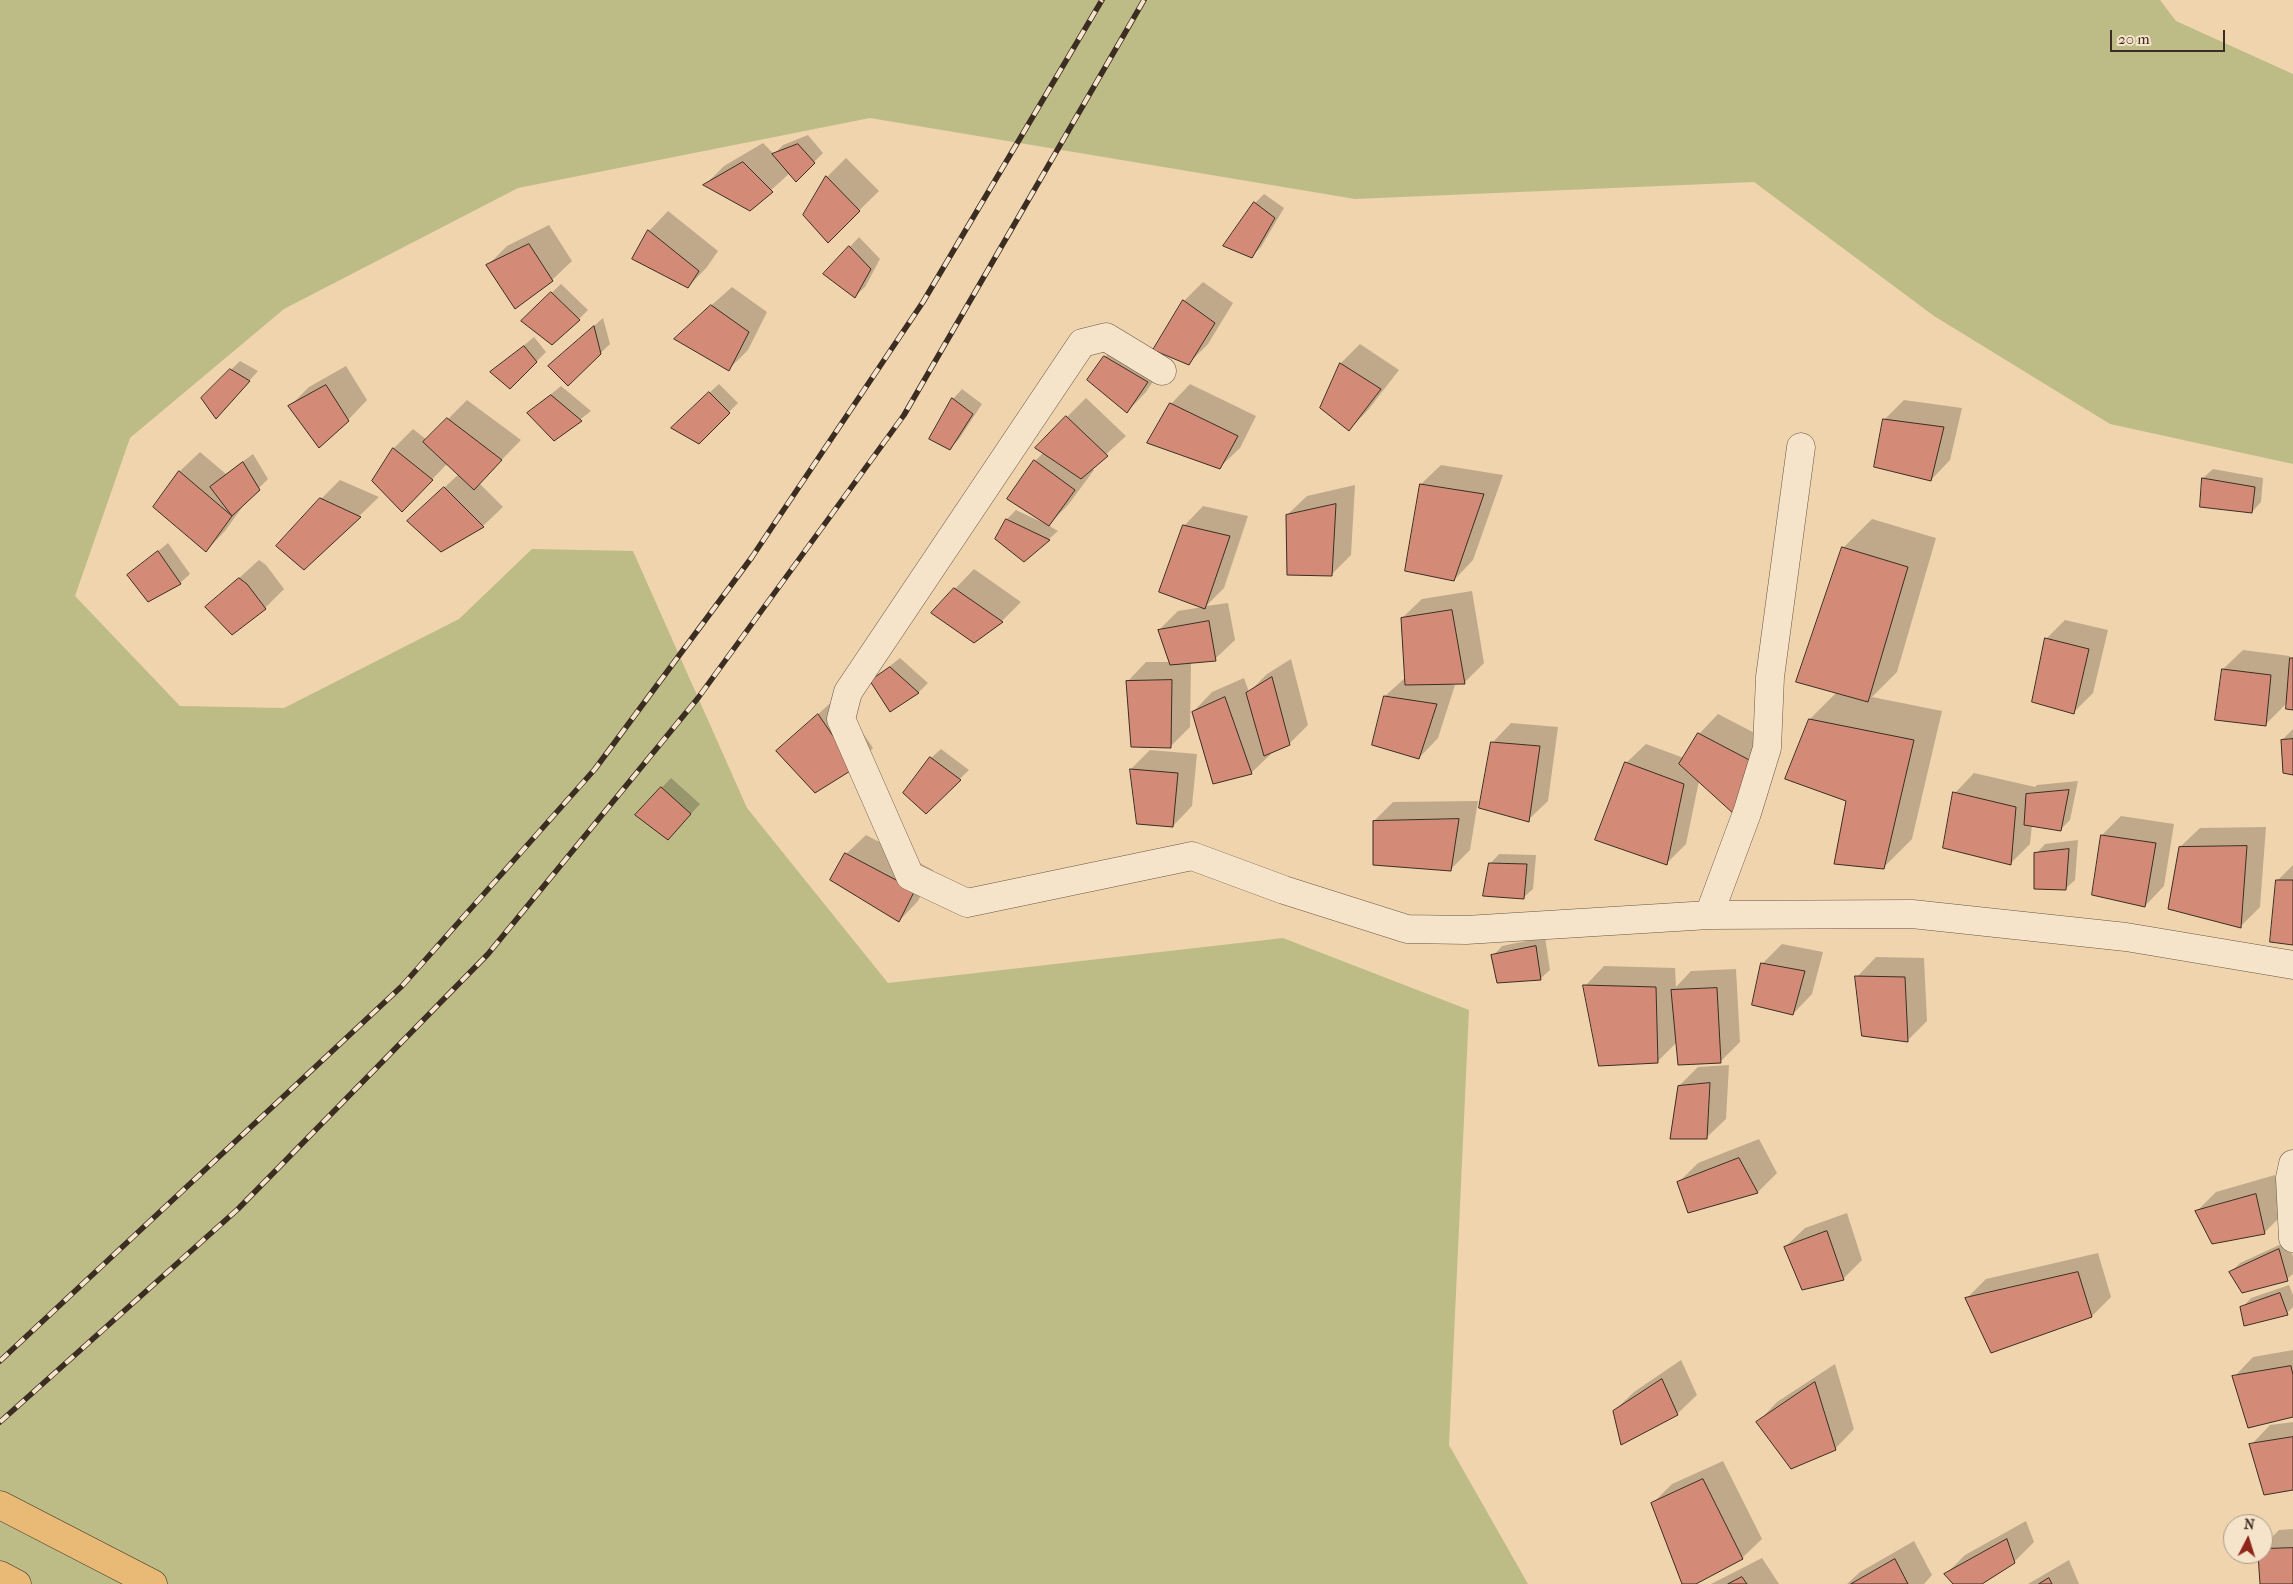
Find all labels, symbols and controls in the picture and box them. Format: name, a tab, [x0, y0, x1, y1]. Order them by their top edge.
scale bar	[2113, 20, 2228, 52]
text: 20 m	[2118, 30, 2150, 48]
north arrow	[2223, 1514, 2273, 1564]
text: N	[2243, 1516, 2255, 1533]

